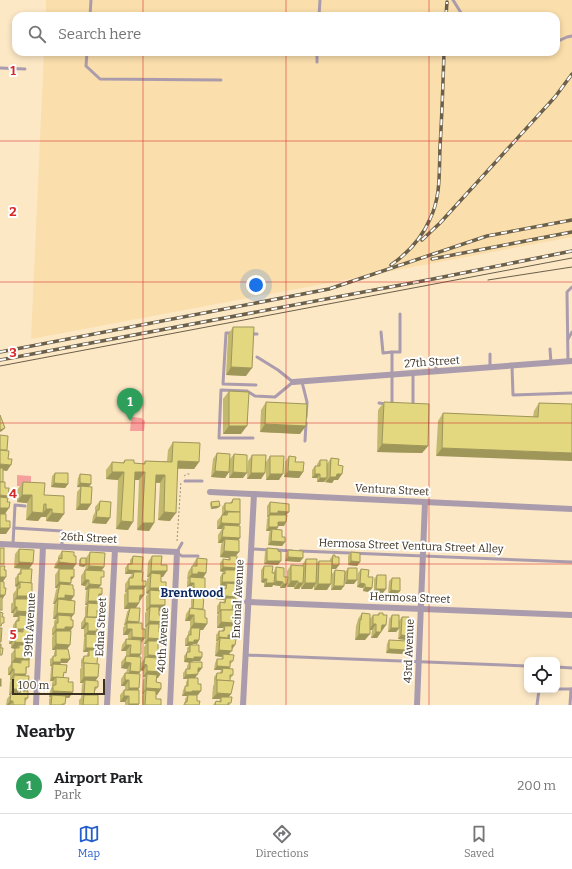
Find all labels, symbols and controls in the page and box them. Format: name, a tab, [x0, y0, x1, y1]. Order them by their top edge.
search box	[12, 12, 560, 56]
icon: search	[26, 23, 48, 45]
text: Search here	[58, 25, 141, 43]
text: 1	[10, 63, 16, 78]
text: 2	[9, 204, 17, 219]
your location	[246, 275, 266, 295]
text: 3	[9, 345, 17, 360]
street label: 27th Street	[404, 354, 460, 370]
pin: 1	[117, 388, 143, 421]
street label: Ventura Street	[355, 482, 429, 498]
text: 4	[9, 486, 17, 501]
street label: 26th Street	[60, 530, 118, 546]
street label: Hermosa Street Ventura Street Alley	[318, 536, 504, 556]
street label: Encinal Avenue	[229, 559, 247, 639]
district label: Brentwood	[161, 586, 224, 600]
street label: Hermosa Street	[369, 590, 451, 606]
street label: 39th Avenue	[22, 593, 38, 657]
street label: Edna Street	[93, 597, 109, 657]
street label: 40th Avenue	[155, 607, 171, 673]
street label: 43rd Avenue	[401, 619, 417, 683]
text: 5	[9, 627, 17, 642]
map controls	[524, 657, 560, 693]
button: locate	[524, 657, 560, 693]
scale bar	[12, 677, 105, 696]
text: 100 m	[18, 679, 49, 692]
text: Nearby	[16, 721, 75, 742]
text: Airport Park	[54, 769, 143, 787]
text: 1	[26, 778, 32, 793]
text: 200 m	[517, 778, 556, 793]
text: Park	[54, 787, 81, 802]
tab: Map	[78, 823, 100, 860]
tab: Directions	[256, 823, 308, 860]
tab: Saved	[464, 823, 494, 860]

